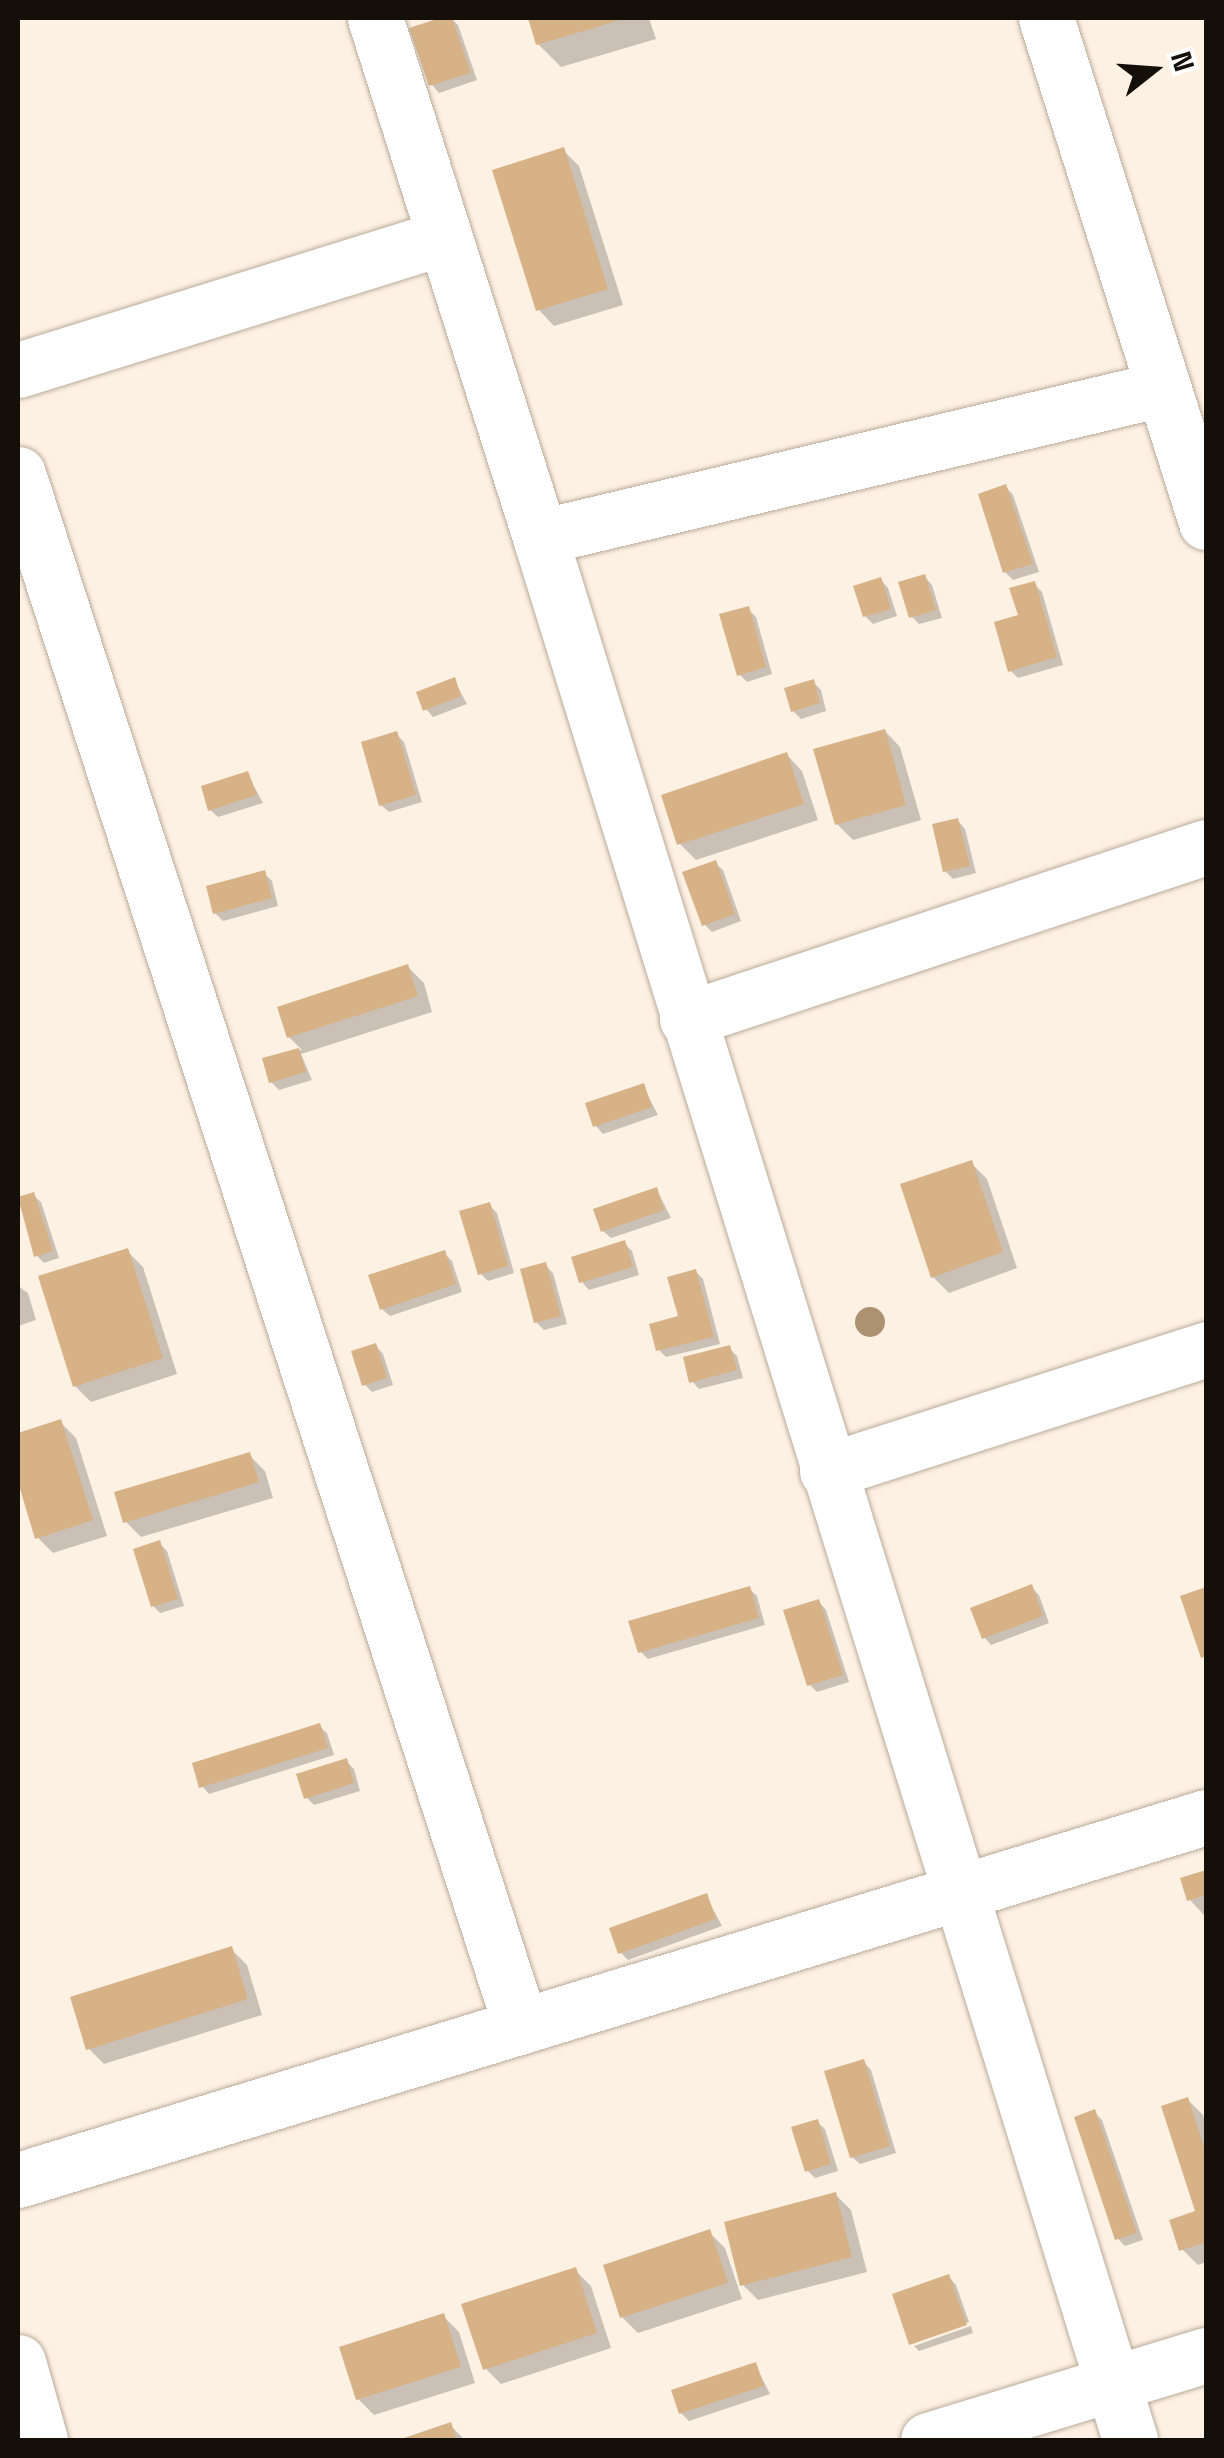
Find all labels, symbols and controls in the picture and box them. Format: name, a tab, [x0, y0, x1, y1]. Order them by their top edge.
north arrow	[1104, 20, 1204, 120]
text: N	[1163, 47, 1203, 75]

